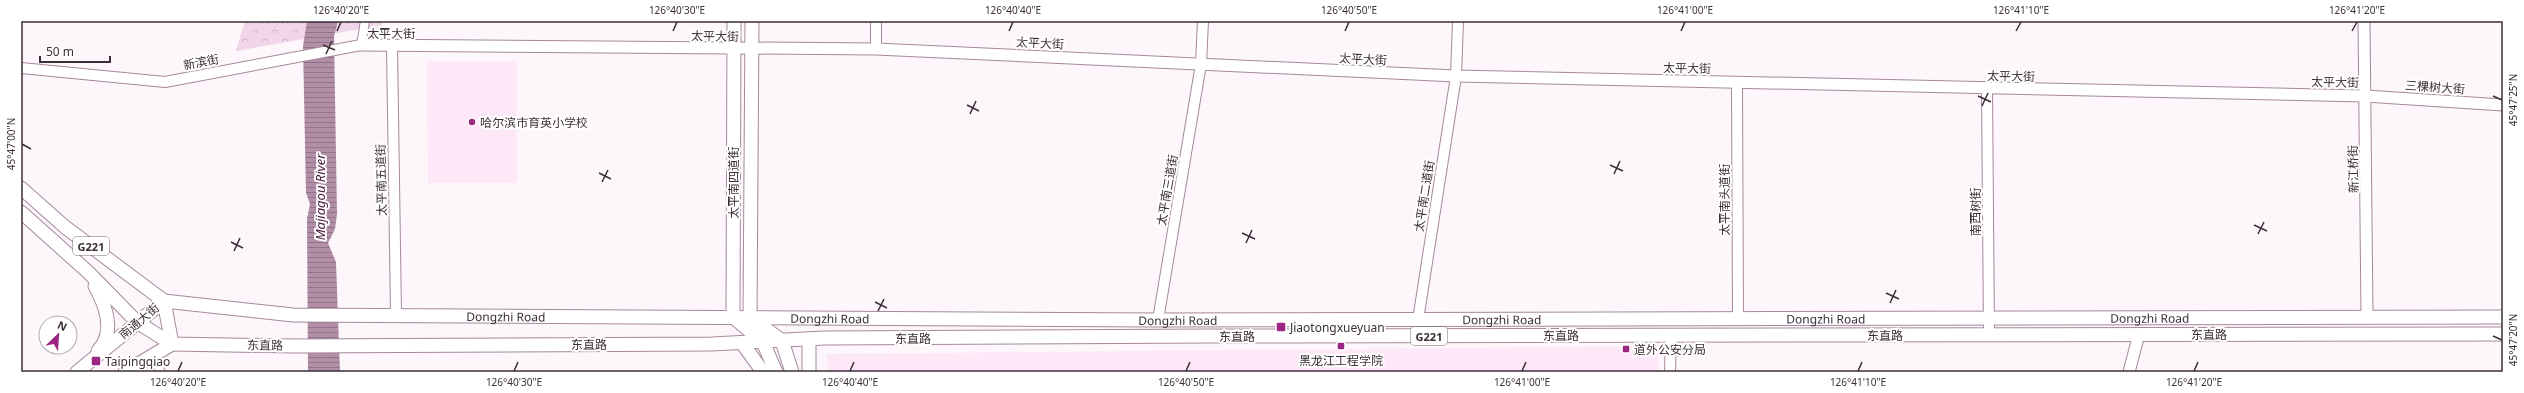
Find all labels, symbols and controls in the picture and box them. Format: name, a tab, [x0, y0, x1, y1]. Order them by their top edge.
text: 126°40'20"E	[313, 3, 369, 17]
text: 126°40'30"E	[649, 3, 705, 17]
text: 126°40'40"E	[985, 3, 1041, 17]
text: 126°40'50"E	[1321, 3, 1377, 17]
text: 126°41'00"E	[1657, 3, 1713, 17]
text: 126°41'10"E	[1993, 3, 2049, 17]
text: 126°41'20"E	[2329, 3, 2385, 17]
street label: 太平大街	[367, 25, 415, 42]
street label: 太平大街	[691, 27, 739, 45]
street label: 太平大街	[1016, 33, 1064, 53]
scale bar	[40, 38, 110, 64]
text: 50 m	[46, 43, 74, 60]
street label: 太平大街	[1339, 49, 1387, 69]
street label: 新滨街	[182, 50, 220, 74]
street label: 太平大街	[1663, 59, 1711, 77]
street label: 太平大街	[1987, 67, 2035, 85]
street label: 太平大街	[2311, 73, 2359, 91]
text: 45°47'25"N	[2506, 74, 2520, 126]
street label: 三棵树大街	[2404, 76, 2466, 98]
place label: 哈尔滨市育英小学校	[480, 114, 588, 131]
marker: 哈尔滨市育英小学校	[467, 117, 477, 127]
text: 45°47'00"N	[4, 118, 18, 170]
street label: 太平南五道街	[372, 144, 390, 216]
street label: 新江桥街	[2344, 145, 2362, 193]
street label: 太平南四道街	[725, 147, 742, 219]
water label: Majiagou River	[311, 153, 329, 240]
street label: 太平南三道街	[1152, 153, 1182, 227]
street label: 太平南二道街	[1410, 159, 1438, 233]
street label: 太平南头道街	[1716, 164, 1733, 236]
street label: 南西树街	[1967, 188, 1984, 236]
road number: G221	[73, 237, 109, 255]
street label: 南通大街	[115, 299, 163, 343]
street label: Dongzhi Road	[466, 308, 545, 325]
street label: Dongzhi Road	[790, 309, 869, 327]
street label: Dongzhi Road	[2110, 309, 2189, 326]
street label: Dongzhi Road	[1786, 310, 1865, 327]
street label: Dongzhi Road	[1138, 311, 1217, 329]
street label: Dongzhi Road	[1462, 311, 1541, 328]
text: 45°47'20"N	[2506, 314, 2520, 366]
north arrow	[38, 315, 78, 355]
text: N	[55, 317, 70, 334]
place label: Jiaotongxueyuan	[1289, 319, 1385, 336]
marker: Jiaotongxueyuan	[1275, 321, 1287, 333]
street label: 东直路	[2191, 326, 2227, 343]
road number: G221	[1411, 327, 1447, 345]
street label: 东直路	[1543, 327, 1579, 344]
street label: 东直路	[1867, 327, 1903, 344]
street label: 东直路	[1219, 328, 1255, 345]
street label: 东直路	[895, 330, 931, 347]
street label: 东直路	[247, 336, 283, 354]
street label: 东直路	[571, 336, 607, 353]
marker: 黑龙江工程学院	[1336, 341, 1346, 351]
place label: 道外公安分局	[1634, 341, 1706, 358]
marker: 道外公安分局	[1621, 344, 1631, 354]
place label: 黑龙江工程学院	[1299, 352, 1383, 369]
place label: Taipingqiao	[105, 353, 170, 370]
marker: Taipingqiao	[90, 355, 102, 367]
text: 126°40'20"E	[150, 375, 206, 389]
text: 126°40'30"E	[486, 375, 542, 389]
text: 126°40'40"E	[822, 375, 878, 389]
text: 126°40'50"E	[1158, 375, 1214, 389]
text: 126°41'00"E	[1494, 375, 1550, 389]
text: 126°41'10"E	[1830, 375, 1886, 389]
text: 126°41'20"E	[2166, 375, 2222, 389]

